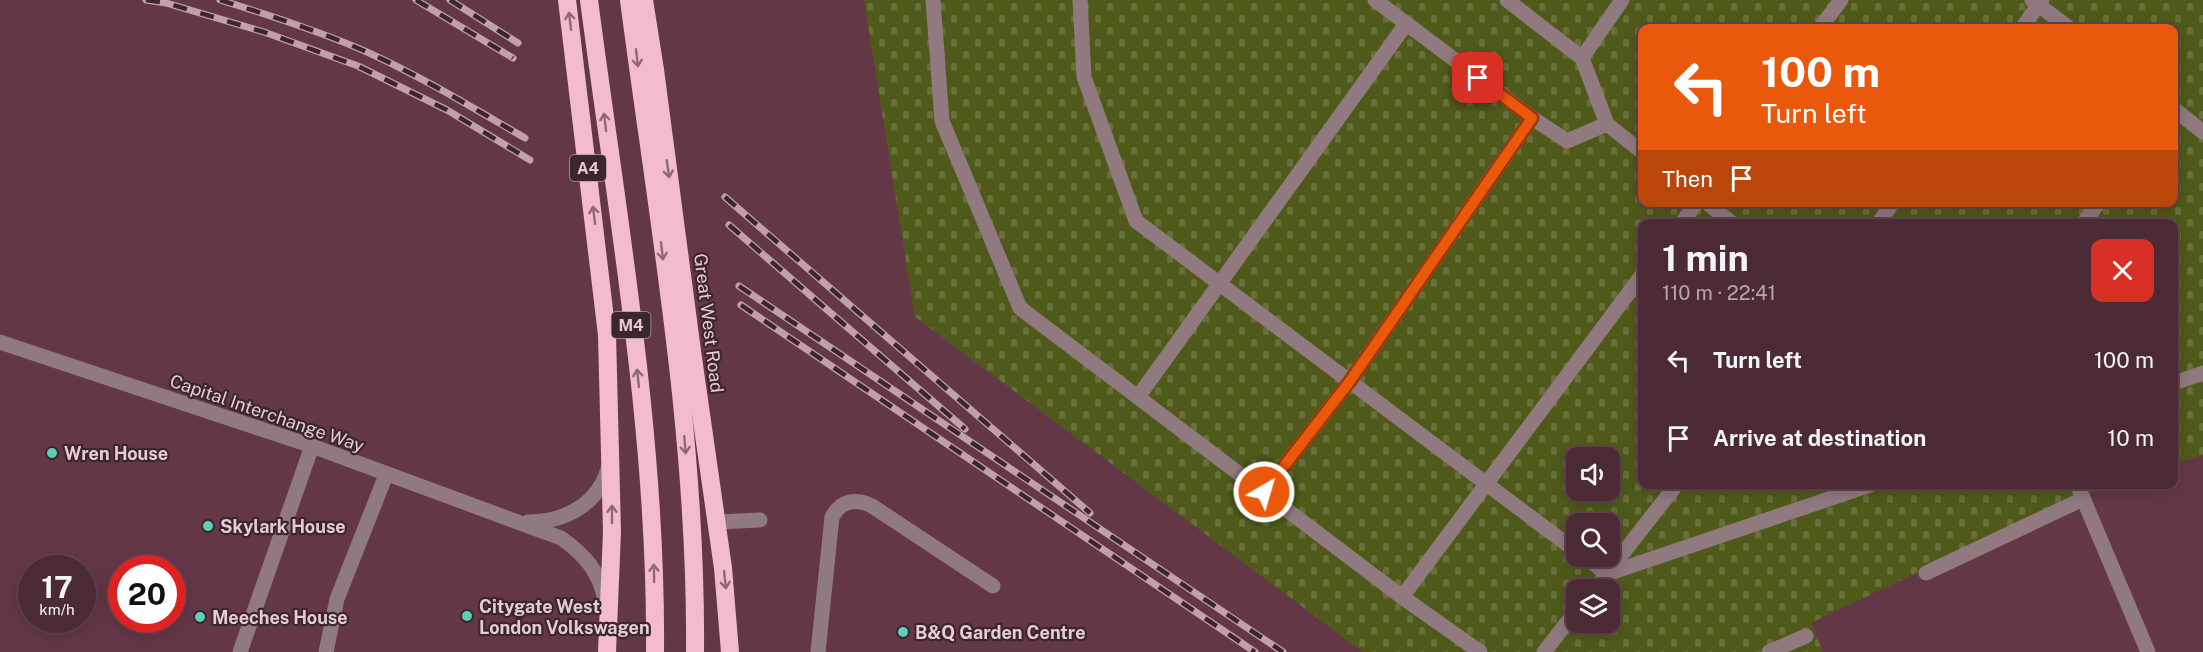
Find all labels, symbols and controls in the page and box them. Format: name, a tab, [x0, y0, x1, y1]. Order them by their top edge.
one-way arrow	[564, 12, 575, 31]
text: 100 m	[1761, 47, 1880, 96]
one-way arrow	[631, 48, 642, 67]
icon: left	[1662, 48, 1740, 126]
pin	[1452, 52, 1503, 103]
icon: arrive	[1461, 61, 1494, 94]
text: Turn left	[1761, 97, 1867, 129]
one-way arrow	[599, 113, 610, 133]
road number: A4	[570, 155, 606, 181]
one-way arrow	[662, 159, 673, 179]
icon: arrive	[1725, 162, 1758, 195]
text: Then	[1662, 166, 1713, 192]
one-way arrow	[588, 205, 599, 225]
text: 1 min	[1662, 237, 1749, 279]
button: close	[2091, 239, 2154, 302]
one-way arrow	[657, 241, 668, 261]
street label: Great West Road	[690, 252, 728, 394]
text: 110 m · 22:41	[1662, 281, 1776, 305]
road number: M4	[612, 312, 650, 338]
icon: left	[1662, 344, 1695, 377]
text: Turn left	[1713, 347, 1802, 373]
text: 100 m	[2094, 347, 2154, 373]
one-way arrow	[632, 369, 643, 389]
street label: Capital Interchange Way	[167, 370, 367, 456]
icon: arrive	[1662, 422, 1695, 455]
text: Arrive at destination	[1713, 425, 1926, 451]
text: 10 m	[2107, 425, 2154, 451]
one-way arrow	[680, 435, 691, 454]
place label: Wren House	[64, 443, 168, 464]
marker: Wren House	[45, 446, 59, 460]
map controls	[1566, 447, 1620, 633]
button: sound	[1566, 447, 1620, 501]
position arrow	[1232, 460, 1296, 524]
one-way arrow	[606, 504, 618, 524]
button: search	[1566, 513, 1620, 567]
place label: Skylark House	[220, 516, 346, 537]
marker: Skylark House	[201, 519, 215, 533]
speed limit sign: 20	[108, 555, 186, 633]
one-way arrow	[648, 563, 660, 583]
text: 17	[41, 569, 73, 605]
one-way arrow	[720, 570, 731, 590]
button: layers	[1566, 579, 1620, 633]
place label: Citygate West London Volkswagen	[479, 596, 650, 638]
text: km/h	[39, 601, 75, 618]
place label: Meeches House	[212, 607, 348, 628]
marker: Citygate West London Volkswagen	[460, 609, 474, 623]
marker: Meeches House	[193, 610, 207, 624]
place label: B&Q Garden Centre	[915, 622, 1086, 643]
marker: B&Q Garden Centre	[896, 625, 910, 639]

